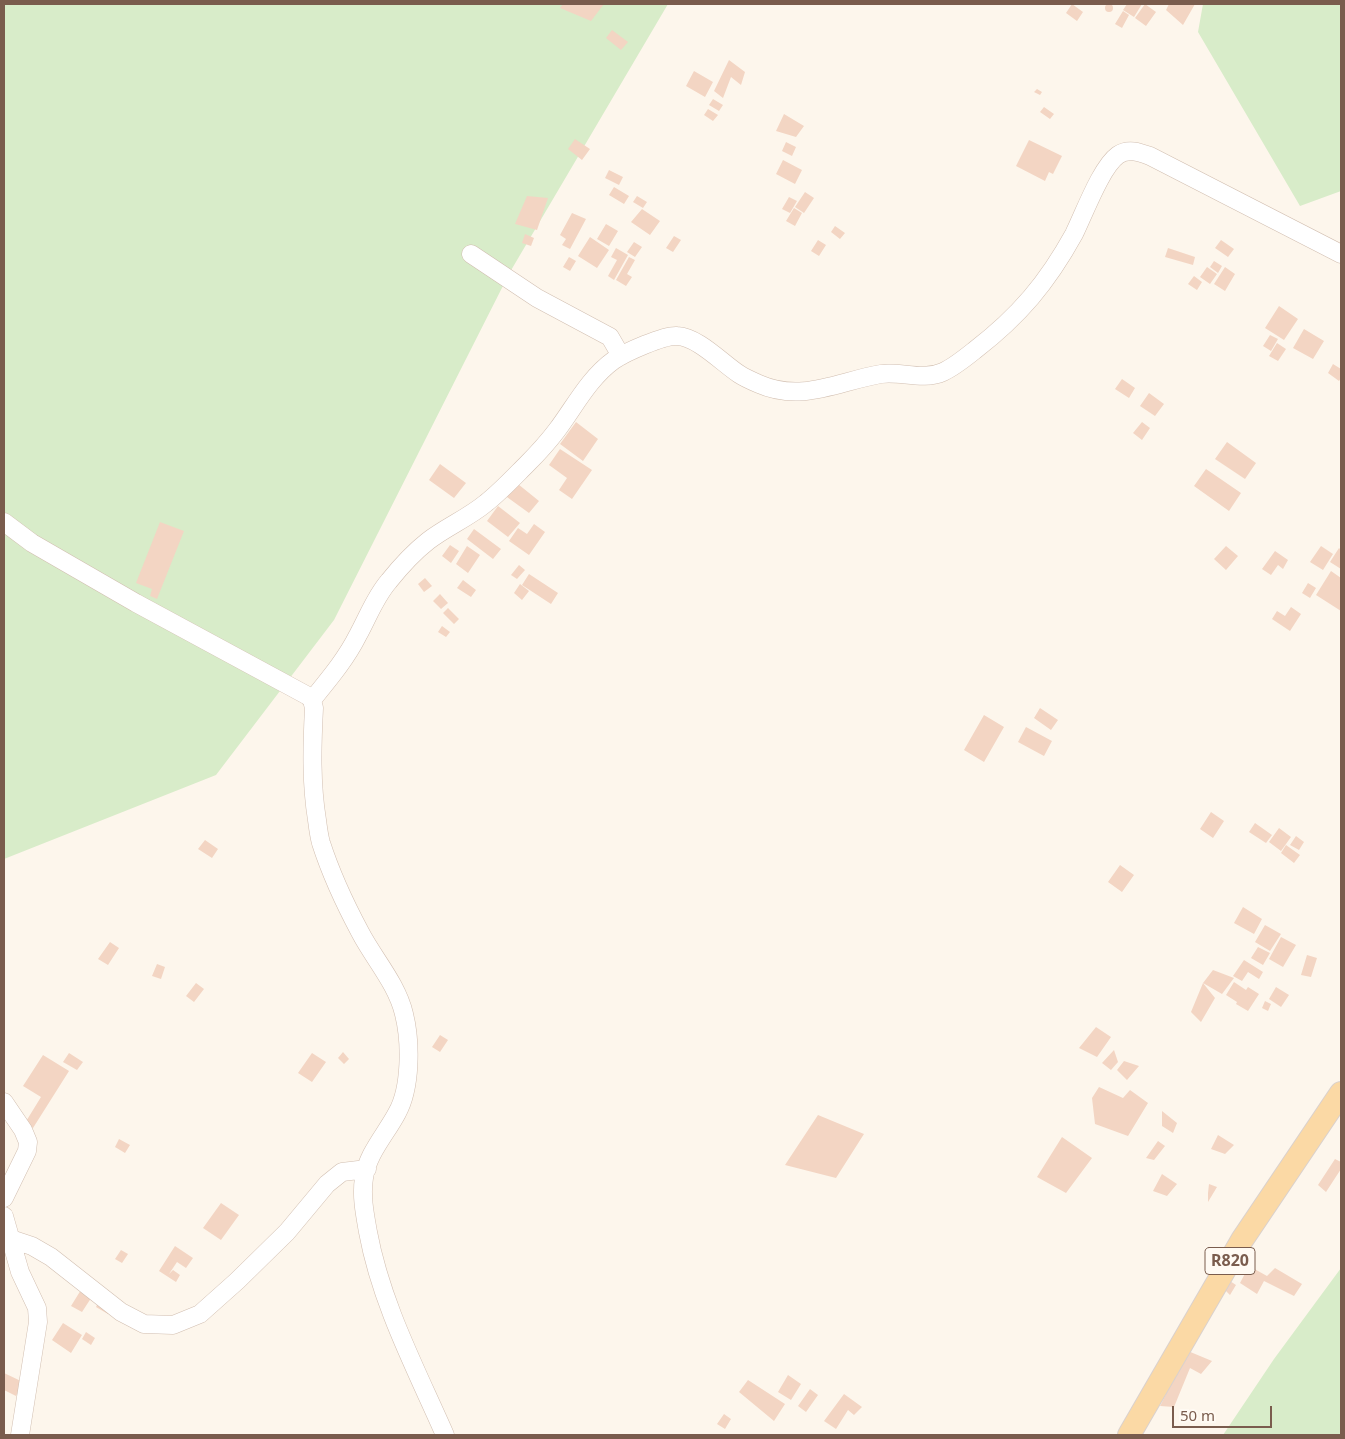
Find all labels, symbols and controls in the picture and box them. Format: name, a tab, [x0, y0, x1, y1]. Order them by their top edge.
road number: R820	[1205, 1248, 1255, 1274]
scale bar	[1175, 1396, 1275, 1428]
text: 50 m	[1180, 1405, 1215, 1425]

